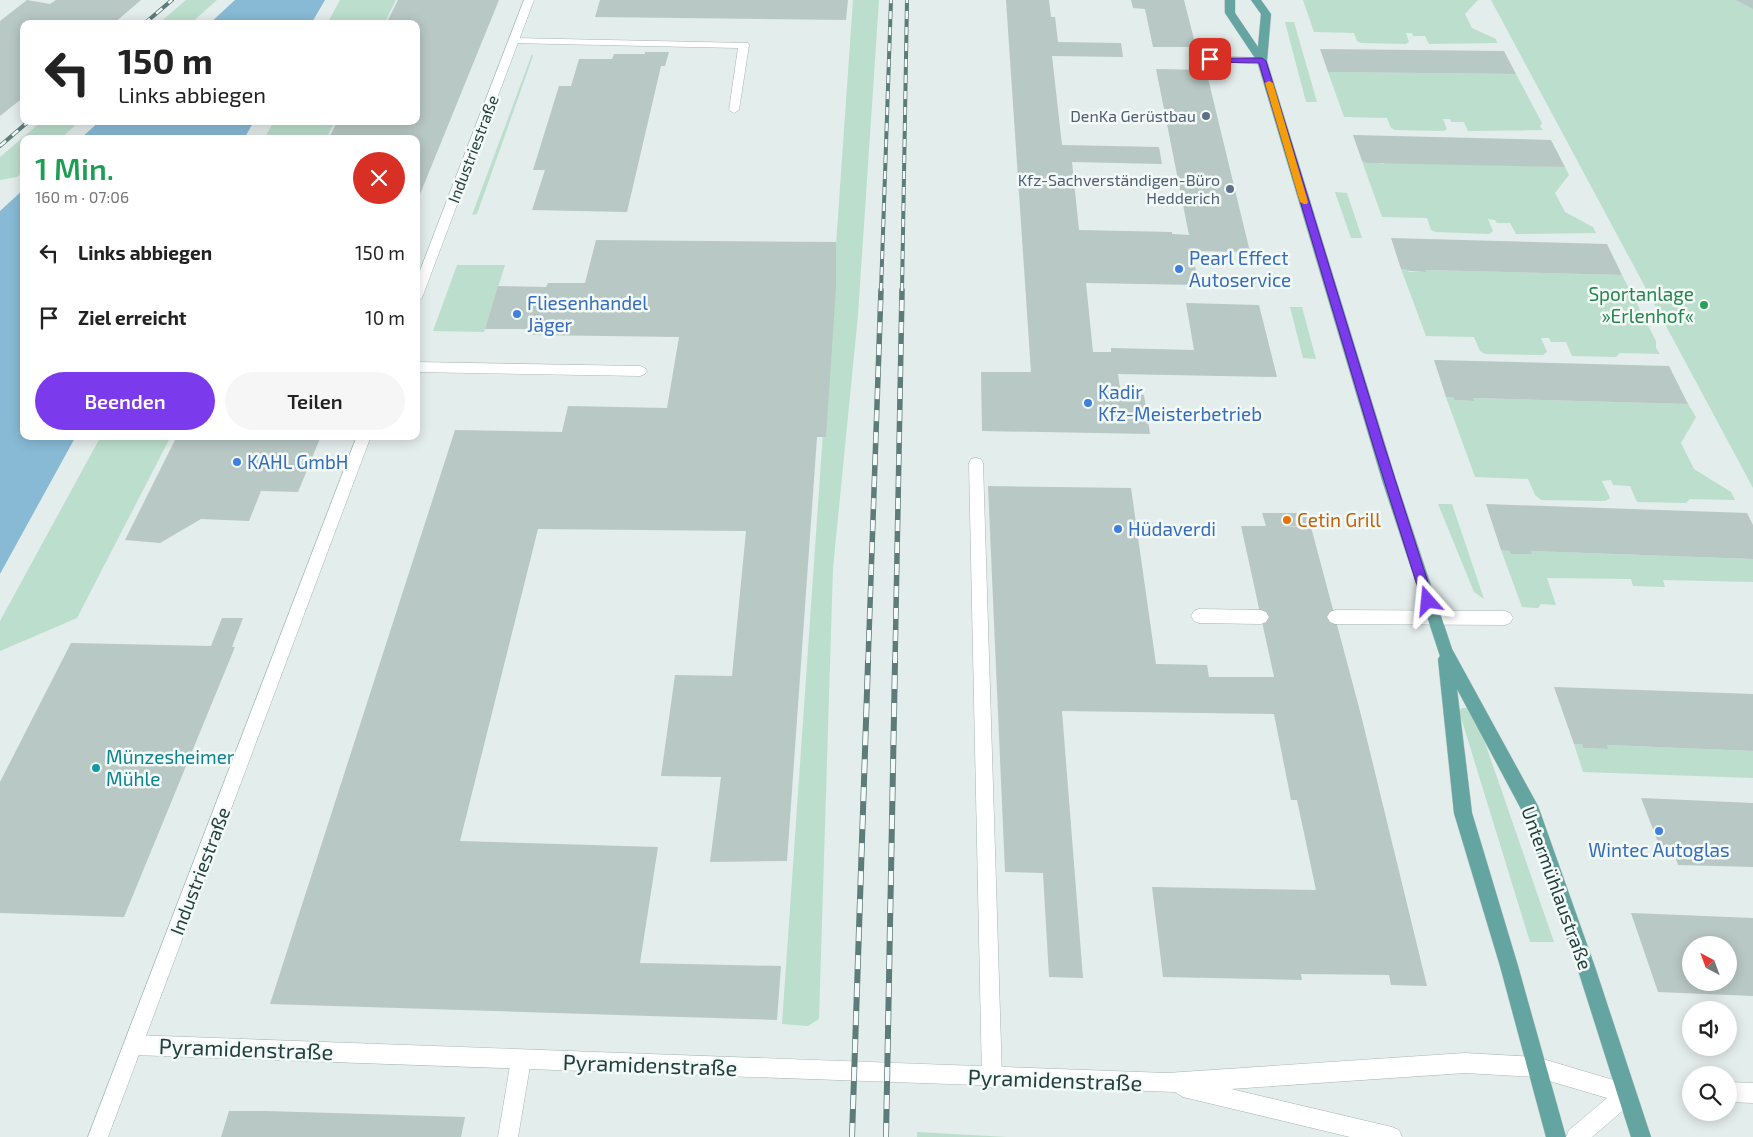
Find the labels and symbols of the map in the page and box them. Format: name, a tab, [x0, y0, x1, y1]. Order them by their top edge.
pin	[1189, 38, 1231, 80]
street label: Industriestraße	[443, 92, 502, 205]
place label: DenKa Gerüstbau	[1070, 106, 1196, 125]
marker: DenKa Gerüstbau	[1200, 110, 1212, 122]
place label: Kfz-Sachverständigen-Büro Hedderich	[1018, 170, 1220, 207]
marker: Kfz-Sachverständigen-Büro Hedderich	[1224, 183, 1236, 195]
place label: Pearl Effect Autoservice	[1189, 246, 1291, 291]
marker: Pearl Effect Autoservice	[1173, 263, 1185, 275]
place label: Sportanlage »Erlenhof«	[1588, 282, 1694, 327]
place label: Fliesenhandel Jäger	[527, 291, 648, 336]
marker: Sportanlage »Erlenhof«	[1698, 299, 1710, 311]
marker: Fliesenhandel Jäger	[511, 308, 523, 320]
place label: Kadir Kfz-Meisterbetrieb	[1098, 380, 1262, 425]
marker: Kadir Kfz-Meisterbetrieb	[1082, 397, 1094, 409]
place label: KAHL GmbH	[247, 450, 348, 473]
marker: KAHL GmbH	[231, 456, 243, 468]
place label: Cetin Grill	[1297, 508, 1381, 531]
marker: Cetin Grill	[1281, 514, 1293, 526]
place label: Hüdaverdi	[1128, 517, 1216, 540]
marker: Hüdaverdi	[1112, 523, 1124, 535]
position arrow	[1401, 574, 1453, 626]
place label: Münzesheimer Mühle	[106, 745, 235, 790]
marker: Münzesheimer Mühle	[90, 762, 102, 774]
street label: Untermühlaustraße	[1517, 803, 1598, 973]
street label: Industriestraße	[165, 804, 234, 938]
marker: Wintec Autoglas	[1653, 825, 1665, 837]
place label: Wintec Autoglas	[1588, 838, 1730, 861]
north arrow	[1682, 936, 1738, 991]
street label: Pyramidenstraße	[158, 1032, 334, 1064]
street label: Pyramidenstraße	[562, 1048, 738, 1080]
street label: Pyramidenstraße	[967, 1063, 1143, 1095]

